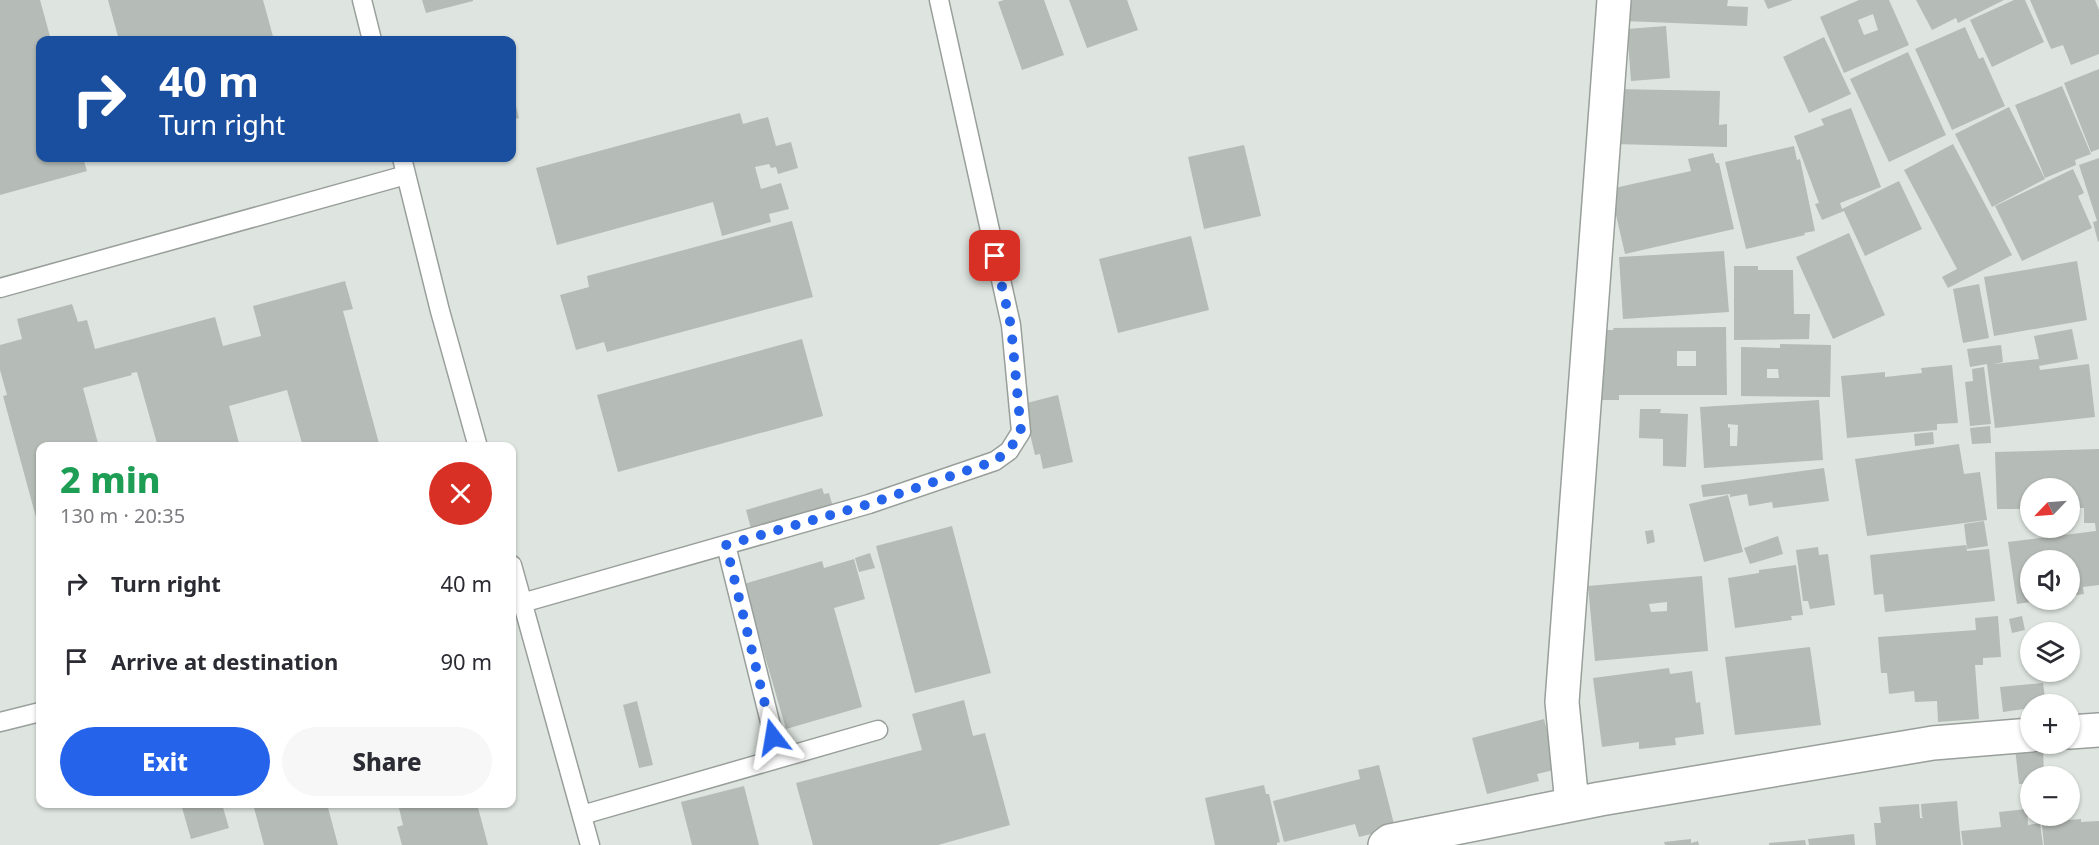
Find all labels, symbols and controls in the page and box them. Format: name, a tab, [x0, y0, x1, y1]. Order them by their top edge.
text: 40 m	[159, 52, 259, 109]
icon: right	[60, 60, 138, 138]
text: Turn right	[159, 106, 285, 143]
pin	[969, 230, 1020, 281]
icon: arrive	[978, 239, 1011, 272]
text: 2 min	[60, 455, 161, 504]
button: close	[429, 462, 492, 525]
north arrow	[2020, 478, 2080, 538]
map controls	[2020, 478, 2080, 826]
text: 130 m · 20:35	[60, 502, 185, 529]
button: sound	[2020, 550, 2080, 610]
icon: right	[60, 567, 93, 600]
text: Turn right	[111, 568, 221, 598]
text: 40 m	[441, 568, 492, 598]
button: layers	[2020, 622, 2080, 682]
icon: arrive	[60, 645, 93, 678]
text: Arrive at destination	[111, 646, 338, 676]
text: 90 m	[441, 646, 492, 676]
button: +	[2020, 694, 2080, 754]
position arrow	[741, 705, 805, 769]
button: Exit	[60, 727, 270, 796]
button: Share	[282, 727, 492, 796]
button: −	[2020, 766, 2080, 826]

